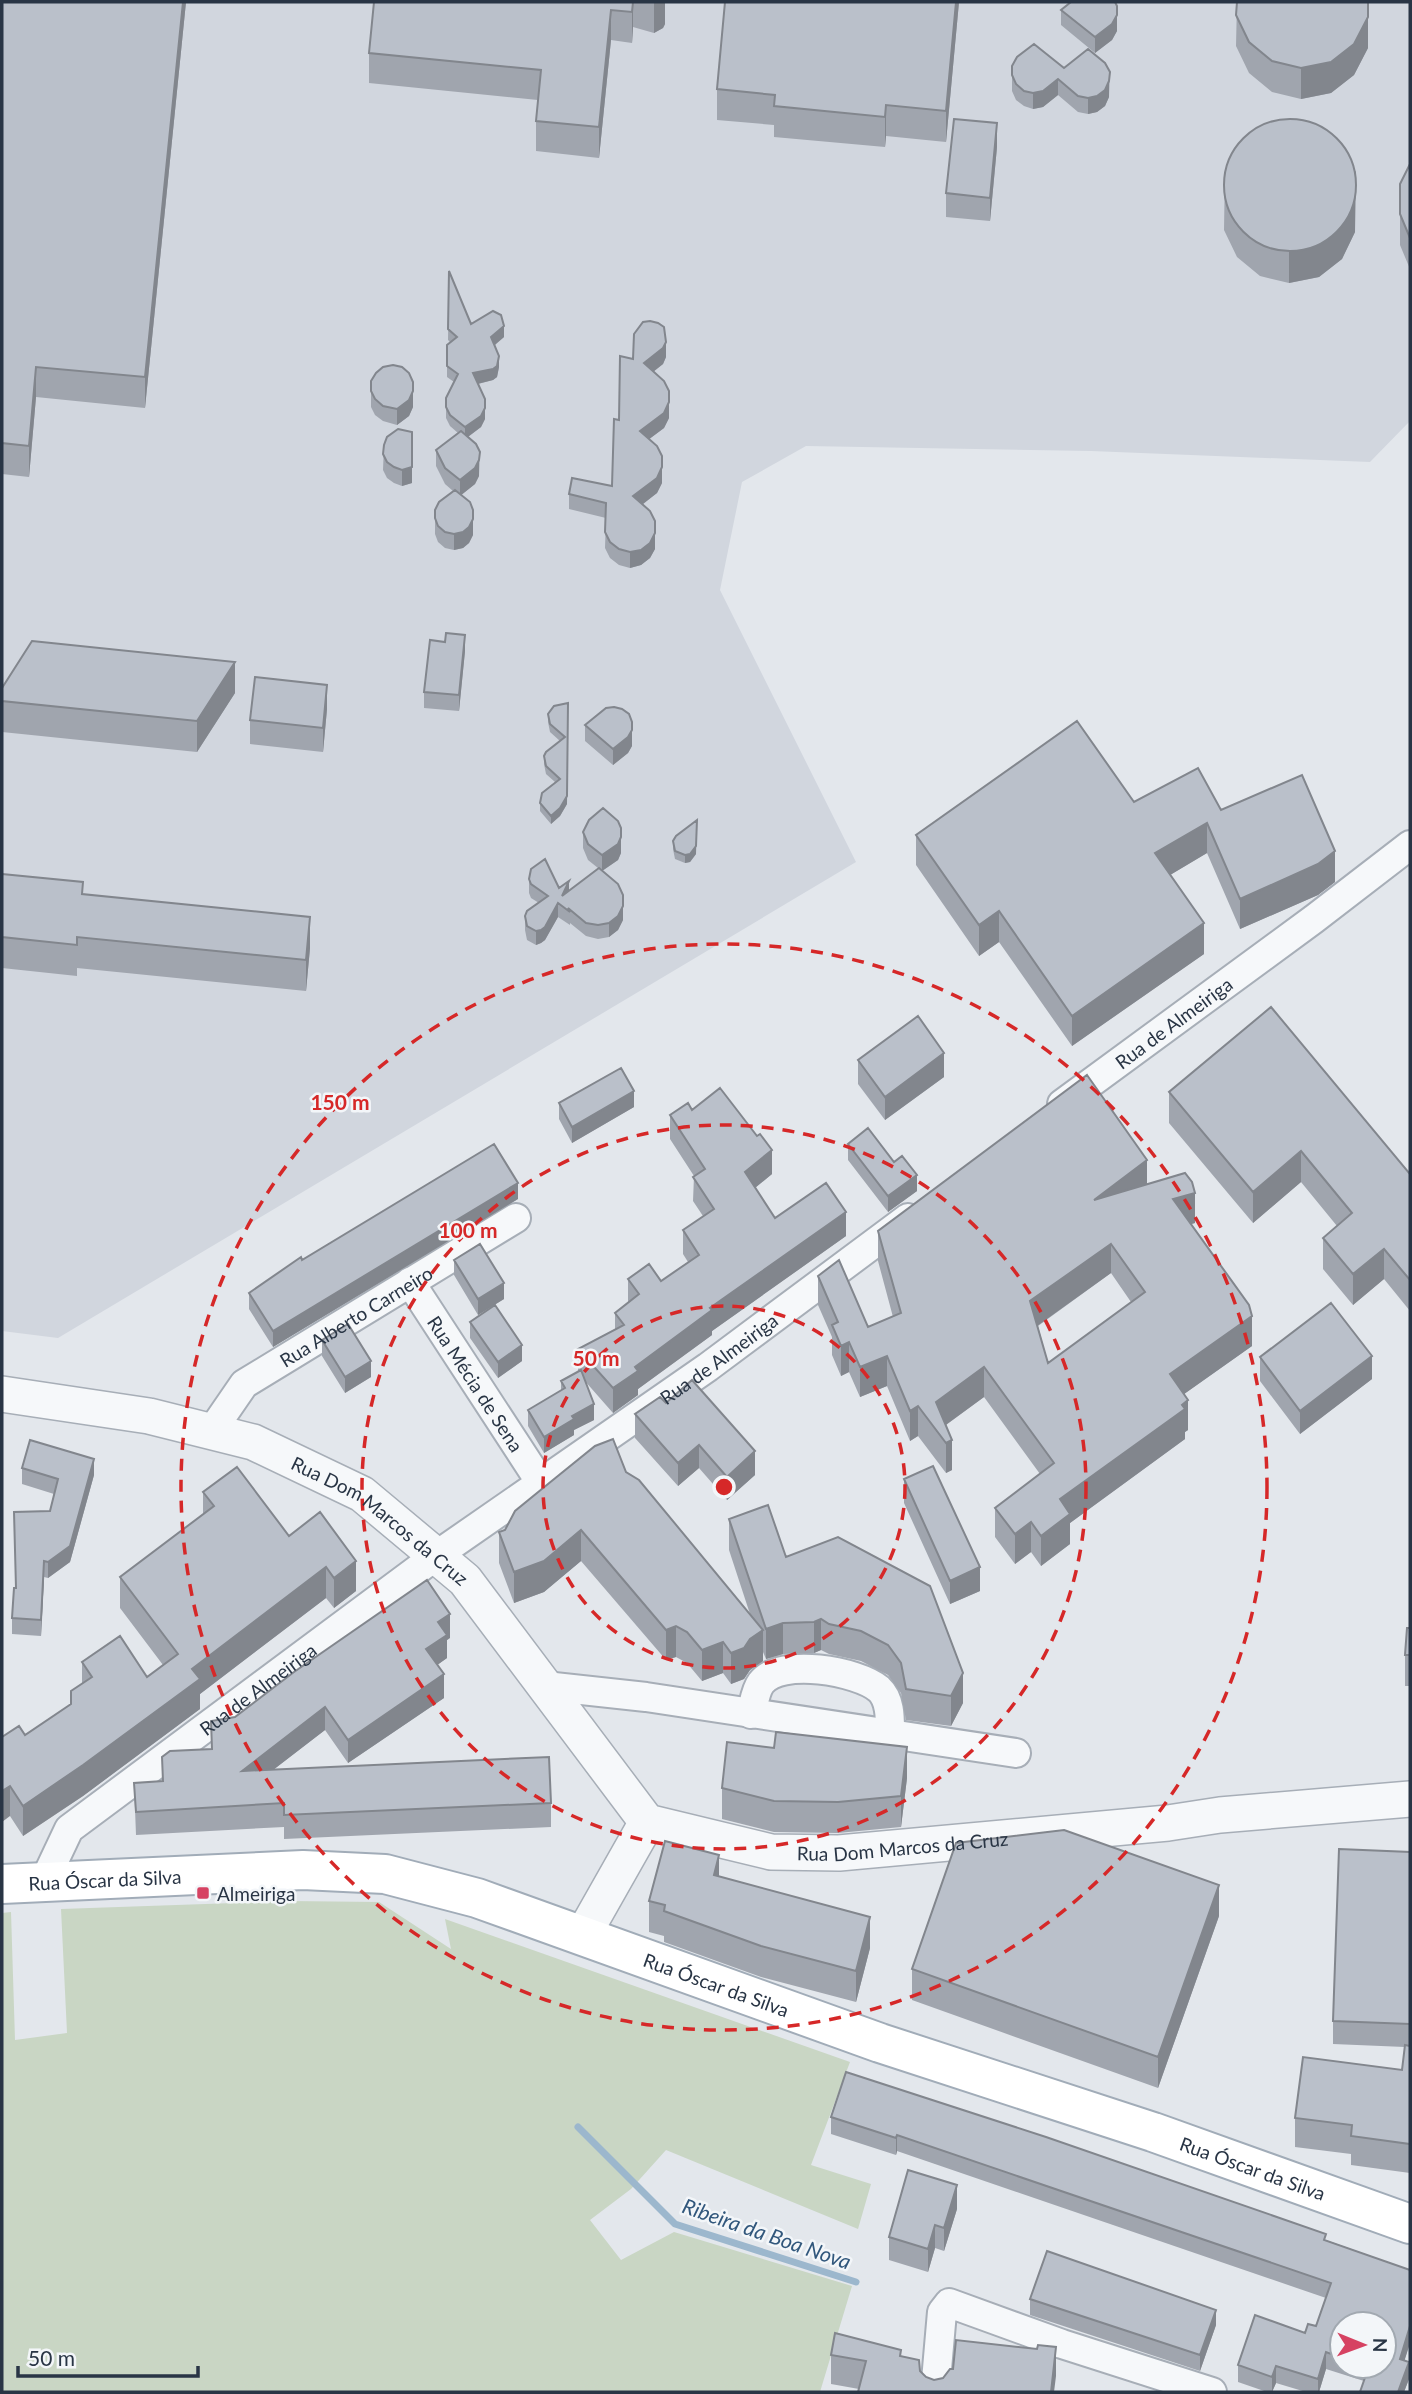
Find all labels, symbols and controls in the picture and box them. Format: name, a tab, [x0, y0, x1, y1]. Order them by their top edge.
street label: Rua de Almeiriga	[1110, 972, 1236, 1073]
text: 150 m	[310, 1089, 370, 1114]
text: 100 m	[438, 1217, 498, 1242]
street label: Rua Alberto Carneiro	[275, 1261, 436, 1371]
street label: Rua de Almeiriga	[655, 1308, 782, 1409]
street label: Rua Mécia de Sena	[423, 1311, 529, 1456]
text: 50 m	[572, 1345, 620, 1370]
street label: Rua Dom Marcos da Cruz	[288, 1451, 473, 1590]
centre of rings	[712, 1475, 736, 1499]
street label: Rua de Almeiriga	[195, 1638, 321, 1740]
street label: Rua Dom Marcos da Cruz	[797, 1826, 1009, 1865]
street label: Rua Óscar da Silva	[28, 1864, 182, 1894]
place label: Almeiriga	[217, 1882, 295, 1905]
marker: Almeiriga	[195, 1885, 211, 1901]
street label: Rua Óscar da Silva	[641, 1947, 792, 2021]
street label: Rua Óscar da Silva	[1177, 2131, 1329, 2204]
water label: Ribeira da Boa Nova	[679, 2192, 855, 2274]
north arrow	[1328, 2310, 1398, 2380]
scale bar	[18, 2334, 198, 2378]
text: N	[1369, 2338, 1392, 2353]
text: 50 m	[28, 2345, 75, 2370]

